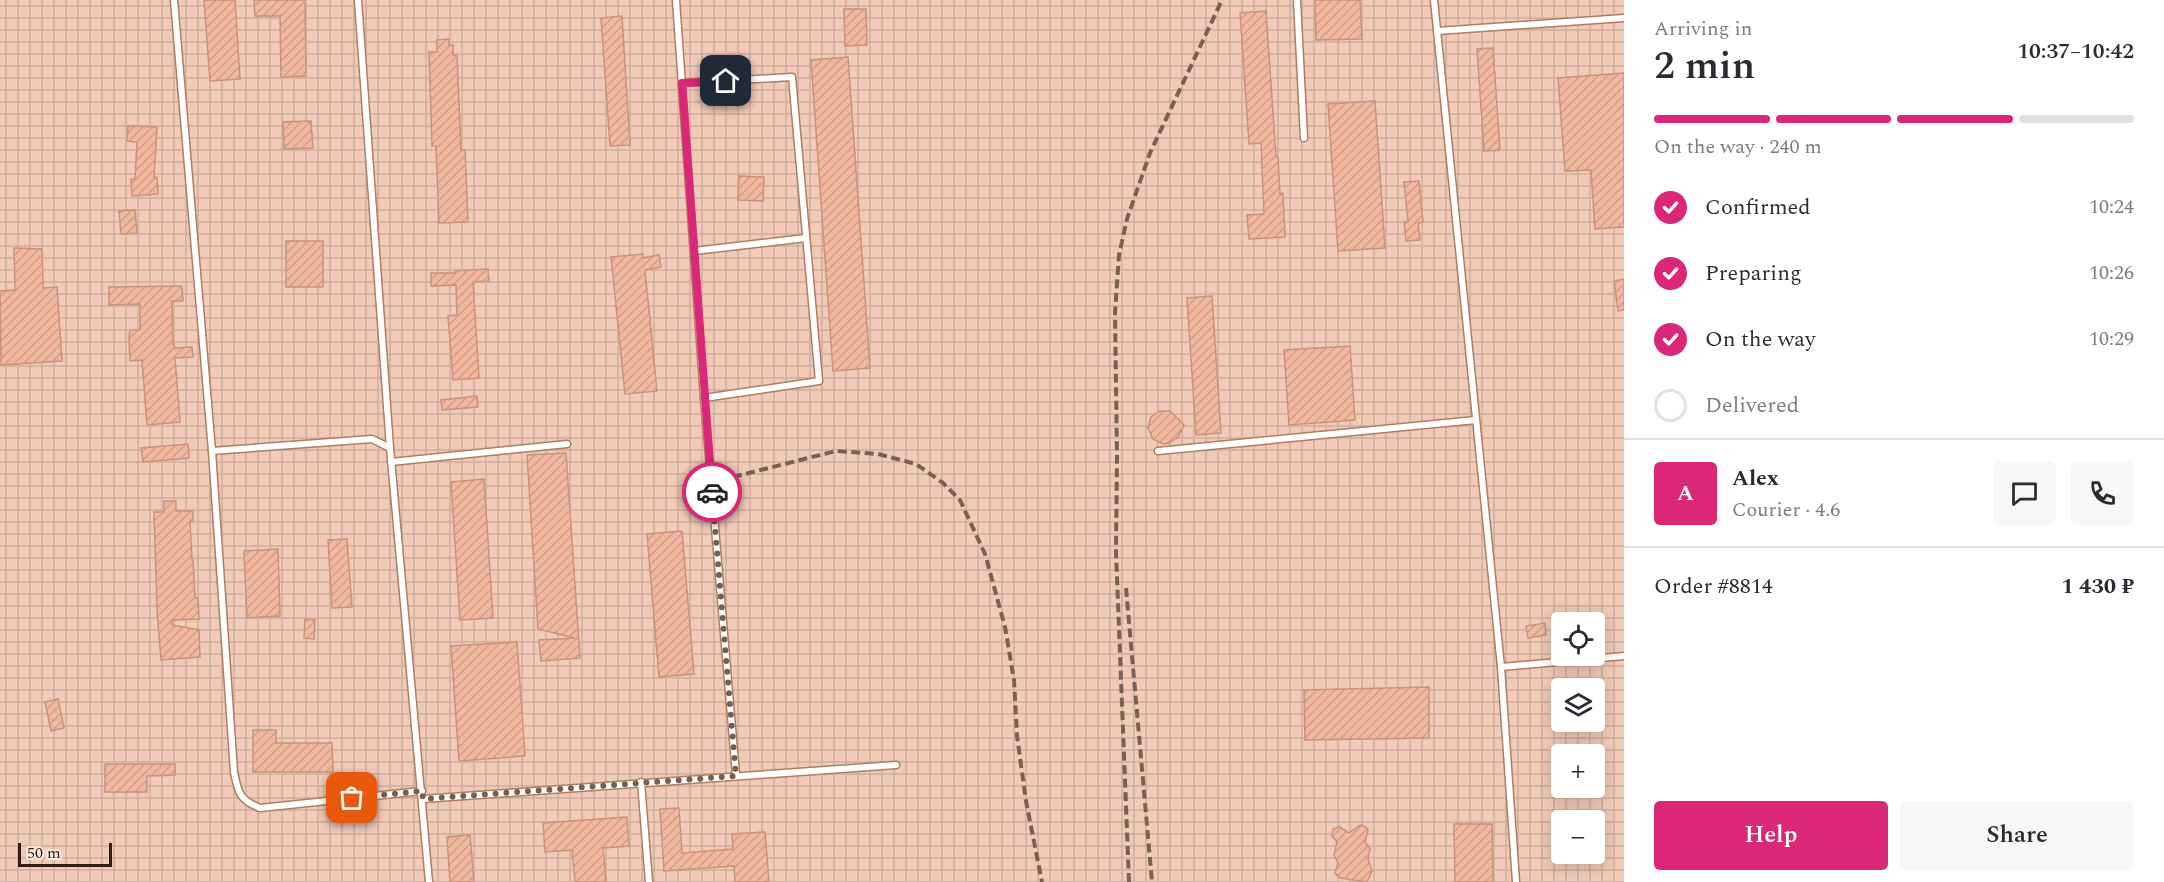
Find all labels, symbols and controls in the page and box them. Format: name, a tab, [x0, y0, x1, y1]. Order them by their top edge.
text: Arriving in	[1654, 14, 1752, 44]
text: 10:37–10:42	[2017, 35, 2134, 68]
text: 2 min	[1654, 37, 1755, 96]
pin	[700, 55, 751, 106]
icon: home	[709, 64, 742, 97]
text: On the way · 240 m	[1654, 132, 1822, 162]
icon: check	[1654, 191, 1687, 224]
text: Confirmed	[1705, 191, 1811, 224]
text: 10:24	[2089, 192, 2134, 222]
icon: check	[1654, 257, 1687, 290]
text: Preparing	[1705, 257, 1802, 290]
text: 10:26	[2089, 258, 2134, 288]
icon: check	[1654, 323, 1687, 356]
text: On the way	[1705, 323, 1816, 356]
text: 10:29	[2089, 324, 2134, 354]
text: Delivered	[1705, 389, 1799, 422]
courier	[682, 462, 742, 522]
text: Alex	[1732, 462, 1779, 495]
button: chat	[1993, 462, 2056, 525]
button: phone	[2071, 462, 2134, 525]
icon: car	[696, 476, 729, 509]
text: A	[1677, 477, 1694, 510]
text: Courier · 4.6	[1732, 495, 1840, 525]
text: Order #8814	[1654, 570, 1773, 603]
text: 1 430 ₽	[2061, 570, 2134, 603]
map controls	[1551, 612, 1605, 864]
button: locate	[1551, 612, 1605, 666]
button: layers	[1551, 678, 1605, 732]
button: +	[1551, 744, 1605, 798]
pin	[326, 772, 377, 823]
icon: bag	[335, 781, 368, 814]
button: Help	[1654, 801, 1888, 870]
button: Share	[1900, 801, 2134, 870]
button: −	[1551, 810, 1605, 864]
scale bar	[18, 840, 112, 868]
text: 50 m	[27, 841, 61, 865]

